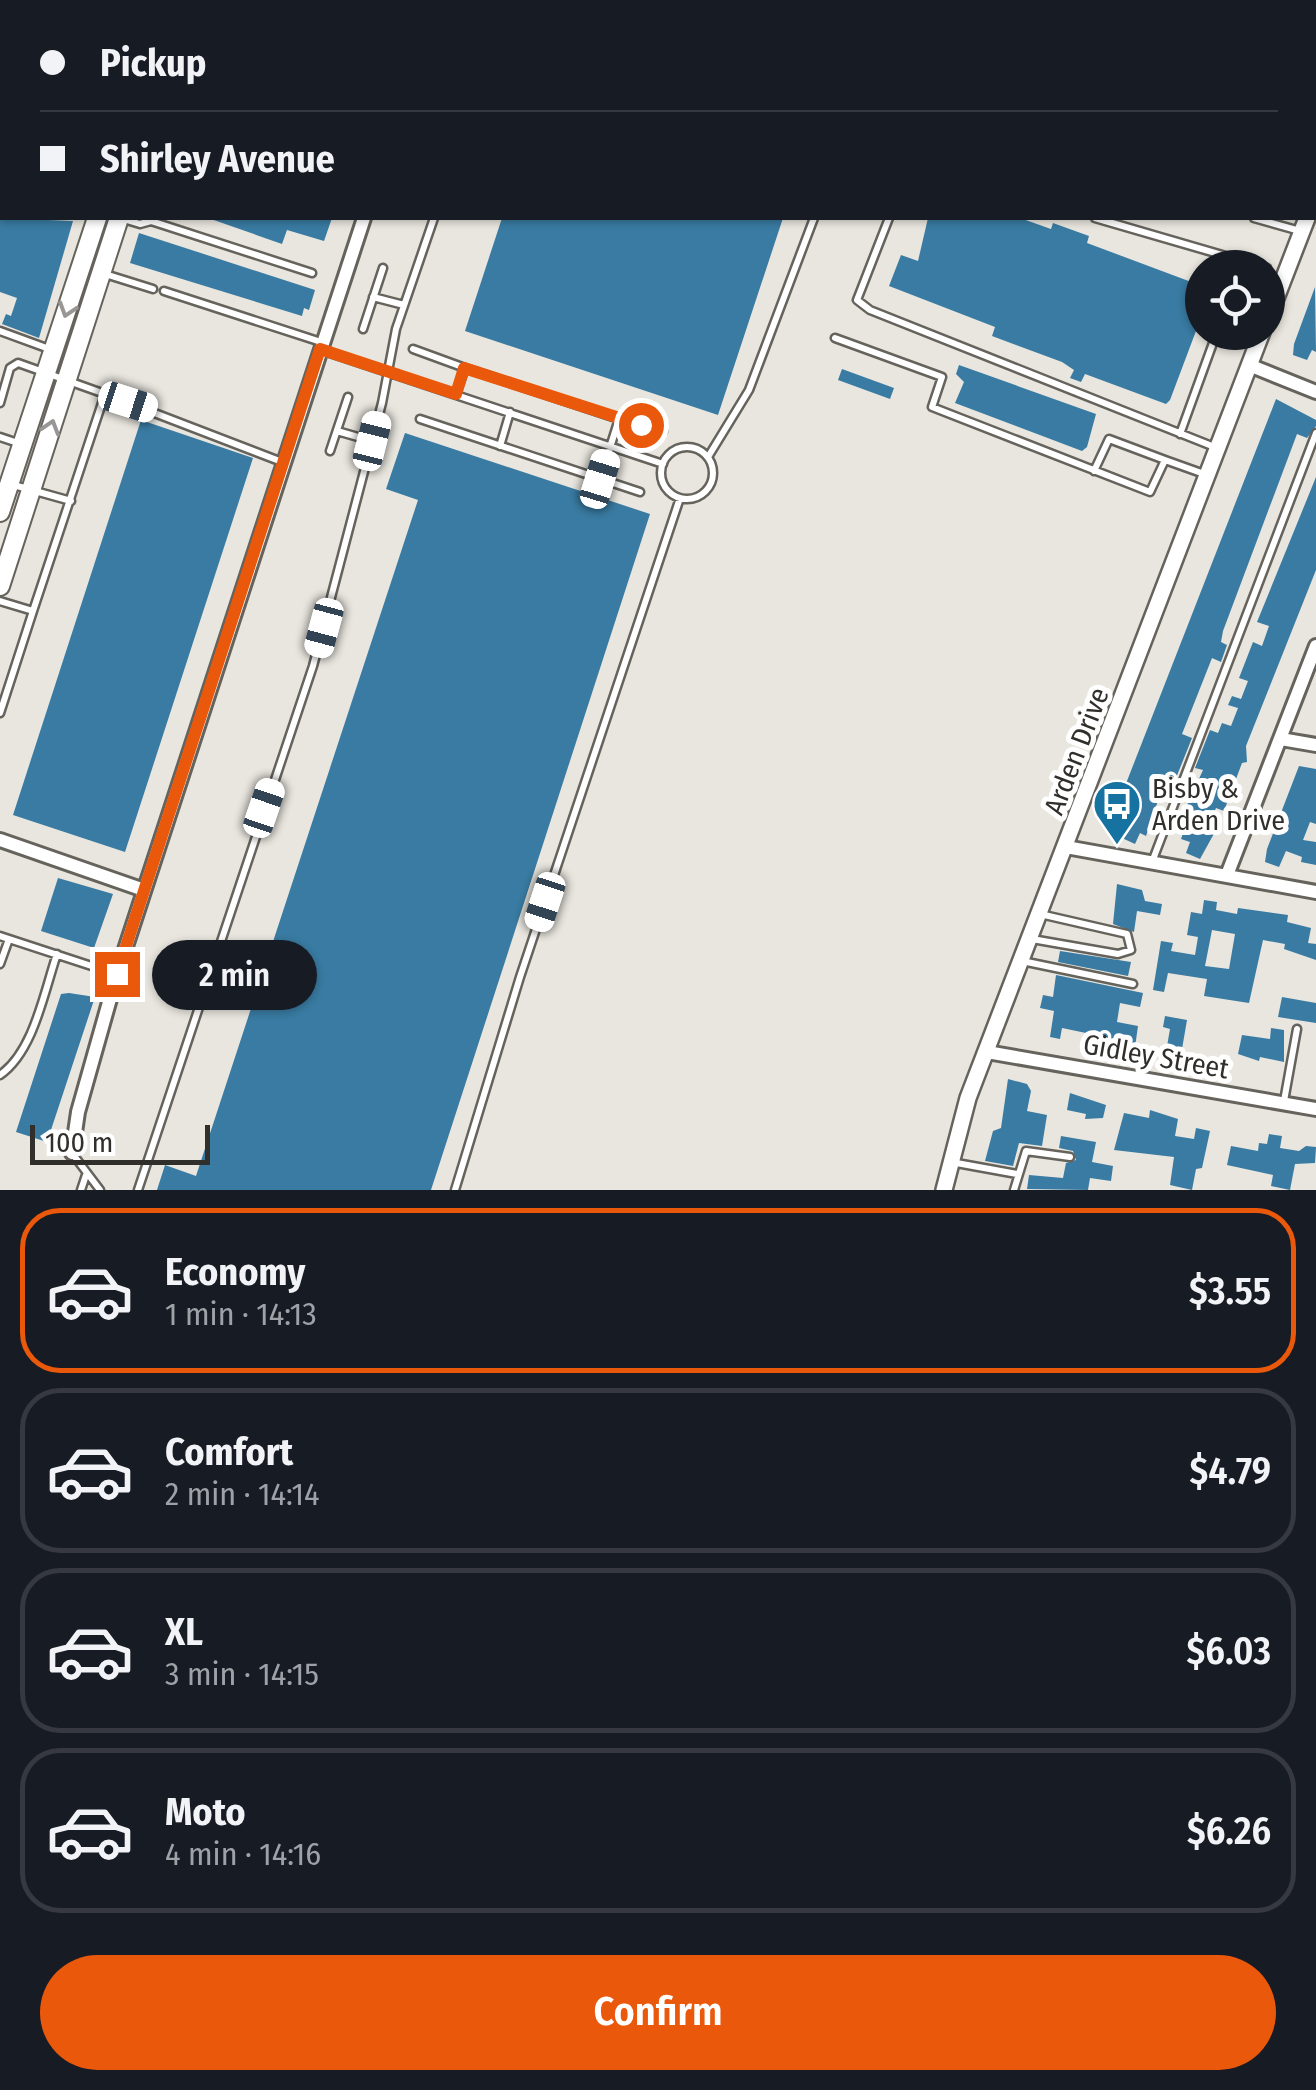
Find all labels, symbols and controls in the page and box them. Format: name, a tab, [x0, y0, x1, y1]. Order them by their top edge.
text: Pickup	[100, 40, 206, 86]
text: Shirley Avenue	[100, 136, 335, 182]
map controls	[1185, 250, 1285, 350]
button: locate	[1185, 250, 1285, 350]
one-way arrow	[58, 301, 78, 318]
car	[95, 378, 161, 426]
route start	[619, 403, 664, 448]
car	[350, 408, 394, 474]
one-way arrow	[39, 419, 59, 436]
car	[577, 446, 623, 512]
car	[302, 595, 346, 661]
street label: Arden Drive	[1037, 683, 1116, 819]
place label: Bisby & Arden Drive	[1152, 772, 1285, 837]
car	[240, 775, 288, 841]
bus stop icon: Bisby & Arden Drive	[1091, 778, 1143, 846]
car	[521, 869, 569, 935]
callout: 2 min	[152, 939, 317, 1009]
route end	[95, 952, 140, 997]
text: 2 min	[199, 956, 270, 994]
street label: Gidley Street	[1081, 1027, 1232, 1086]
scale bar	[30, 1120, 210, 1164]
text: 100 m	[45, 1126, 113, 1159]
icon: car	[45, 1246, 135, 1336]
text: Economy	[165, 1249, 305, 1295]
text: $3.55	[1189, 1268, 1271, 1314]
text: 1 min · 14:13	[165, 1295, 317, 1333]
icon: car	[45, 1426, 135, 1516]
text: Comfort	[165, 1429, 293, 1475]
text: $4.79	[1189, 1448, 1271, 1494]
text: 2 min · 14:14	[165, 1475, 319, 1513]
icon: car	[45, 1606, 135, 1696]
text: XL	[165, 1609, 203, 1655]
text: $6.03	[1187, 1628, 1271, 1674]
text: 3 min · 14:15	[165, 1655, 319, 1693]
icon: car	[45, 1786, 135, 1876]
text: Moto	[165, 1789, 246, 1835]
text: $6.26	[1187, 1808, 1271, 1854]
text: 4 min · 14:16	[165, 1835, 321, 1873]
button: Confirm	[40, 1955, 1276, 2070]

